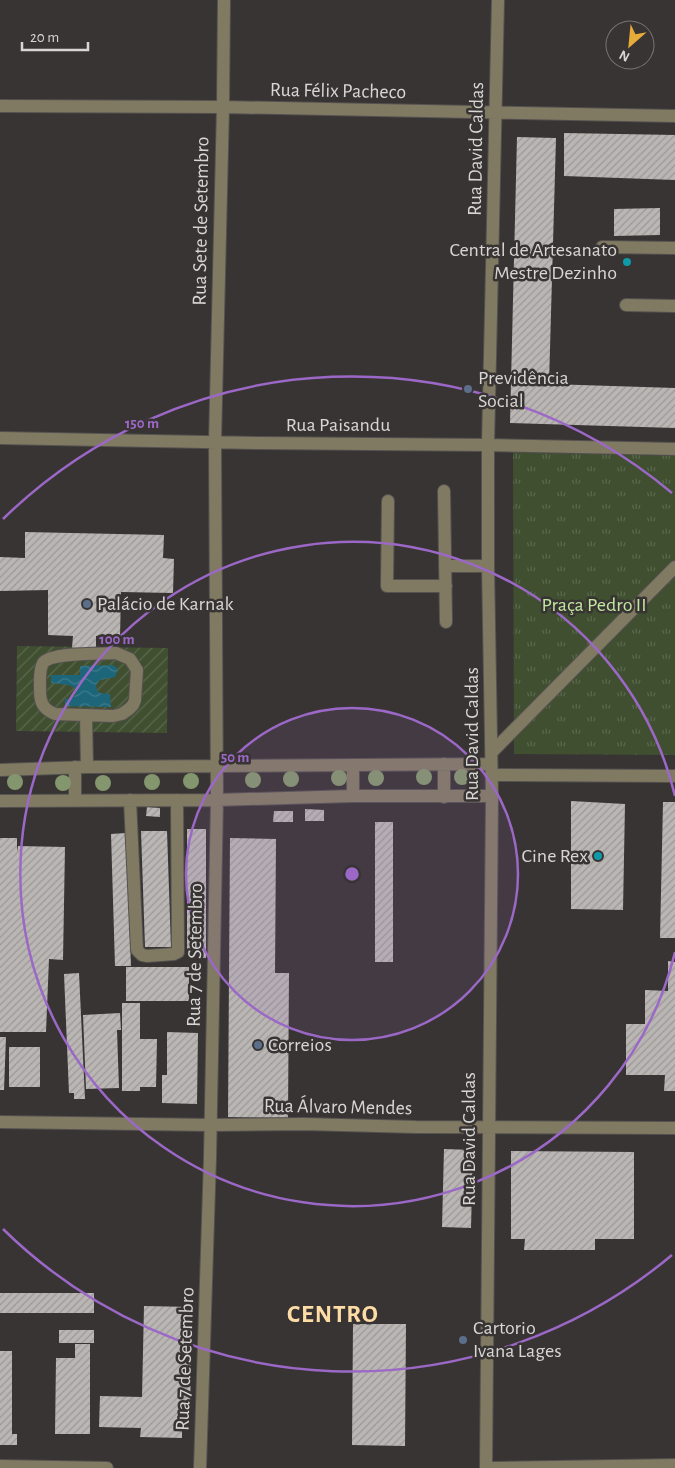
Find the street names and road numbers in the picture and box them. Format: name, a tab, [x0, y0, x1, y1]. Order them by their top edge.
street label: Rua Félix Pacheco	[270, 80, 406, 102]
street label: Rua David Caldas	[465, 82, 487, 216]
street label: Rua Sete de Setembro	[190, 136, 212, 306]
street label: Rua Paisandu	[286, 415, 390, 435]
street label: Rua David Caldas	[462, 667, 482, 801]
street label: Rua 7 de Setembro	[184, 883, 206, 1027]
street label: Rua David Caldas	[459, 1072, 479, 1206]
street label: Rua Álvaro Mendes	[264, 1095, 412, 1118]
street label: Rua 7 de Setembro	[172, 1287, 198, 1431]

